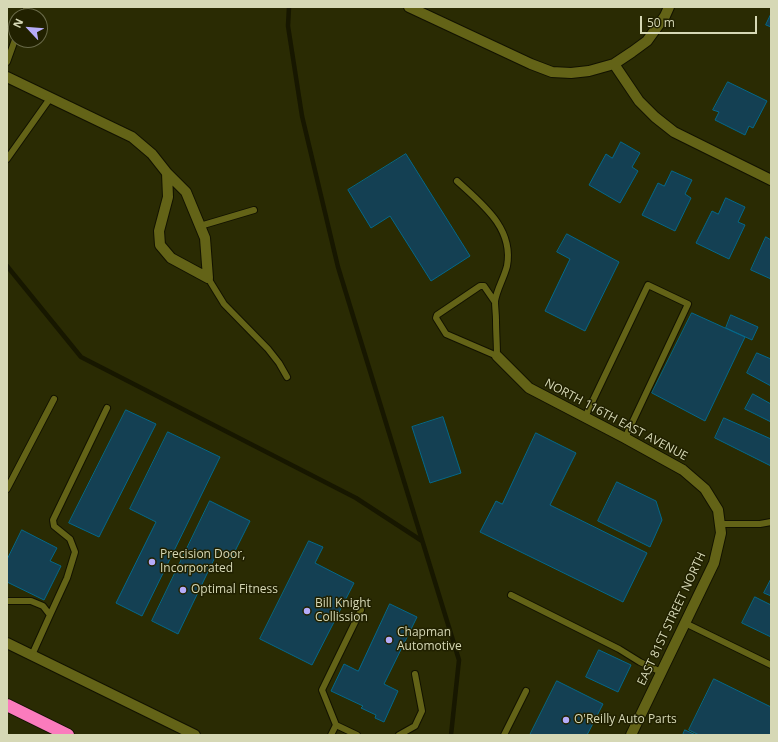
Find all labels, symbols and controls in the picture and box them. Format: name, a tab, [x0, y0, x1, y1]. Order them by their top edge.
north arrow	[8, 8, 48, 48]
scale bar	[642, 8, 759, 34]
text: 50 m	[647, 14, 675, 31]
text: N	[9, 16, 26, 30]
street label: NORTH 116TH EAST AVENUE	[542, 376, 690, 464]
place label: Precision Door, Incorporated	[160, 548, 245, 576]
street label: EAST 81ST STREET NORTH	[635, 550, 709, 688]
marker: Precision Door, Incorporated	[147, 557, 157, 567]
place label: Optimal Fitness	[191, 583, 278, 597]
marker: Optimal Fitness	[178, 585, 188, 595]
place label: Bill Knight Collission	[315, 597, 371, 625]
marker: Bill Knight Collission	[302, 606, 312, 616]
place label: Chapman Automotive	[397, 626, 462, 654]
marker: Chapman Automotive	[384, 635, 394, 645]
place label: O'Reilly Auto Parts	[574, 713, 677, 727]
marker: O'Reilly Auto Parts	[561, 715, 571, 725]

